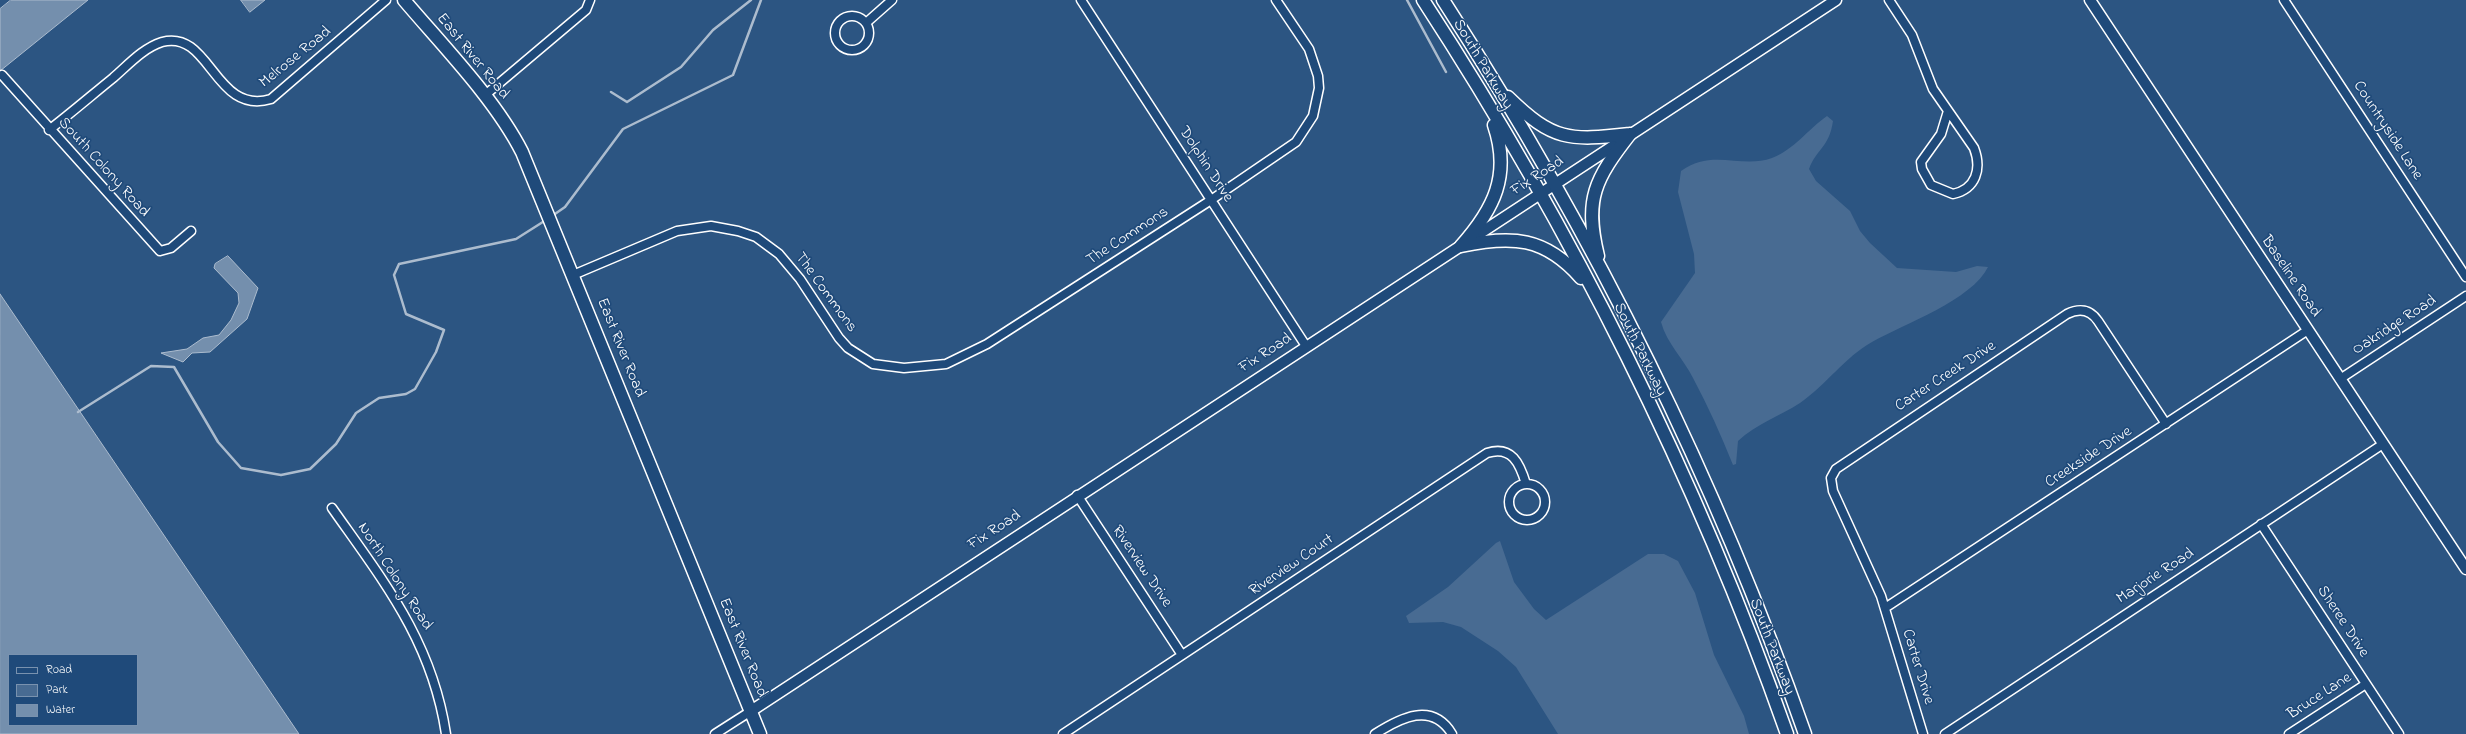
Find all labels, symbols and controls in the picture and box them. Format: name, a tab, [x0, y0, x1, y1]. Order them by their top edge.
street label: East River Road	[431, 10, 513, 104]
street label: South Parkway	[1448, 17, 1516, 113]
street label: Melrose Road	[256, 23, 336, 93]
street label: Countryside Lane	[2348, 78, 2426, 184]
street label: South Colony Road	[53, 114, 153, 222]
street label: Dolphin Drive	[1173, 124, 1237, 206]
street label: Fix Road	[1508, 153, 1568, 201]
street label: The Commons	[1083, 203, 1173, 271]
street label: Baseline Road	[2256, 233, 2324, 321]
street label: The Commons	[790, 249, 860, 337]
street label: Oakridge Road	[2349, 292, 2441, 360]
street label: East River Road	[591, 296, 649, 400]
street label: South Parkway	[1608, 300, 1670, 400]
street label: Fix Road	[1236, 330, 1296, 378]
street label: Carter Creek Drive	[1892, 337, 2000, 417]
street label: Creekside Drive	[2042, 423, 2136, 493]
street label: Fix Road	[965, 507, 1025, 555]
street label: North Colony Road	[352, 520, 436, 634]
street label: Riverview Drive	[1107, 522, 1175, 612]
street label: Riverview Court	[1246, 531, 1338, 601]
street label: Marjorie Road	[2114, 545, 2198, 609]
street label: Sheree Drive	[2312, 582, 2372, 662]
street label: East River Road	[713, 596, 771, 700]
street label: South Parkway	[1744, 596, 1798, 698]
street label: Carter Drive	[1897, 627, 1937, 707]
legend	[8, 654, 138, 726]
text: Road	[46, 661, 72, 679]
street label: Bruce Lane	[2284, 669, 2356, 725]
text: Park	[46, 681, 68, 699]
text: Water	[46, 701, 75, 719]

